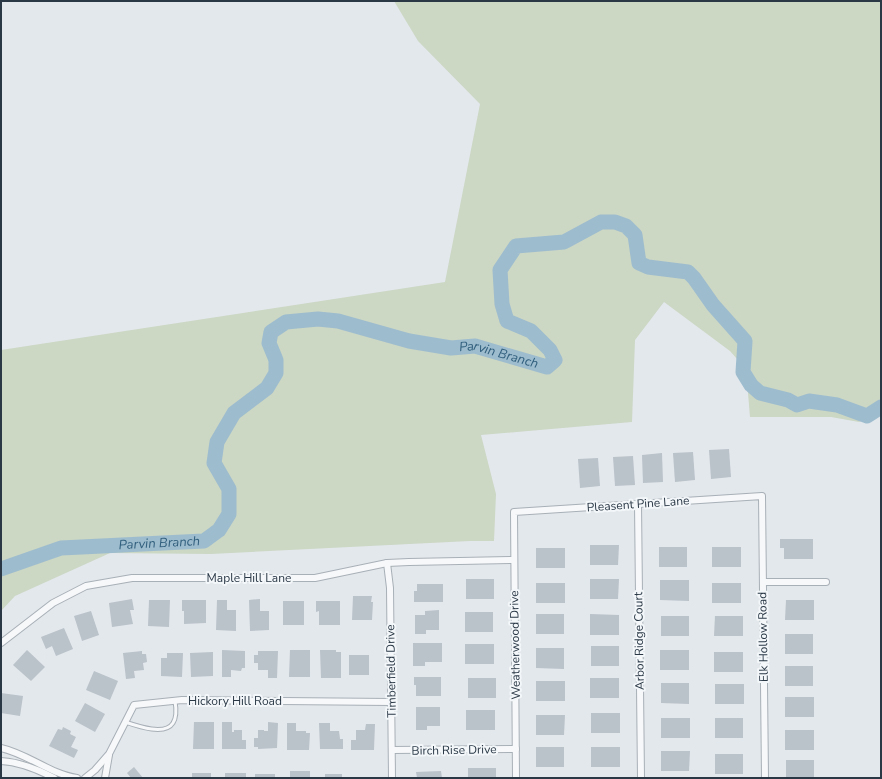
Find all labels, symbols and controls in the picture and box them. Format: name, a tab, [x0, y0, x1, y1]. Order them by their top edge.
water label: Parvin Branch	[458, 337, 540, 373]
street label: Pleasent Pine Lane	[586, 492, 690, 516]
water label: Parvin Branch	[118, 532, 200, 554]
street label: Maple Hill Lane	[207, 570, 291, 586]
street label: Weatherwood Drive	[506, 590, 524, 700]
street label: Arbor Ridge Court	[630, 591, 648, 690]
street label: Elk Hollow Road	[754, 592, 772, 682]
street label: Timberfield Drive	[382, 624, 400, 718]
street label: Hickory Hill Road	[188, 693, 282, 709]
street label: Birch Rise Drive	[411, 741, 497, 759]

